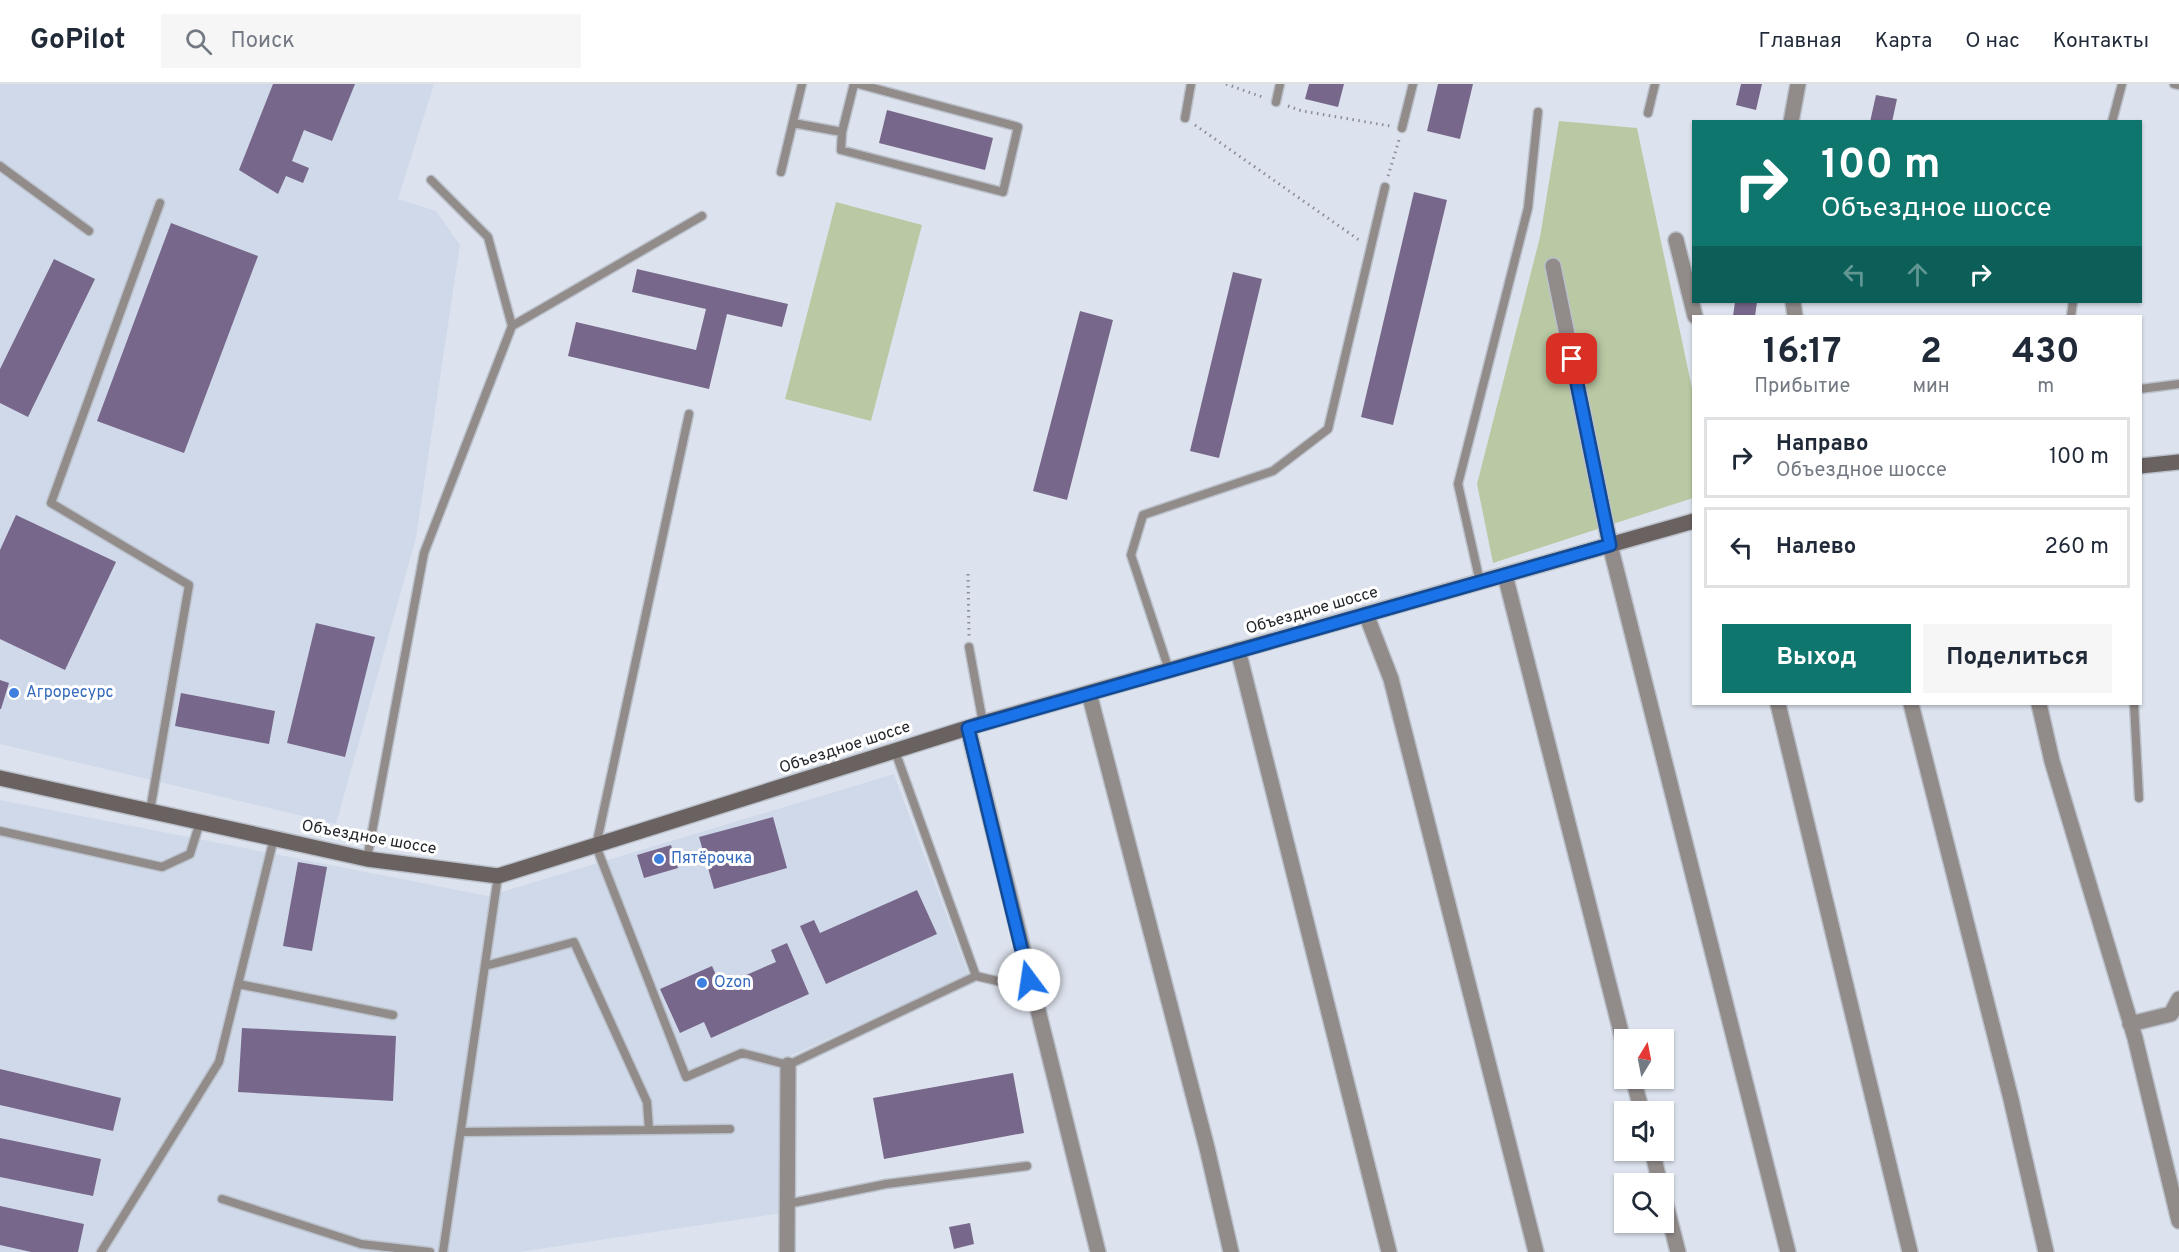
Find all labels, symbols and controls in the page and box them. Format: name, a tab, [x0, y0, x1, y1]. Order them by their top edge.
search box	[161, 14, 581, 68]
text: GoPilot	[30, 23, 125, 59]
icon: search	[182, 25, 215, 58]
text: Поиск	[230, 28, 295, 55]
text: Главная	[1758, 28, 1842, 55]
text: Карта	[1875, 28, 1932, 55]
text: О нас	[1965, 28, 2020, 55]
text: Контакты	[2053, 28, 2149, 55]
text: 100 m	[1821, 140, 1940, 193]
icon: right	[1722, 144, 1800, 222]
text: Объездное шоссе	[1821, 192, 2052, 226]
icon: left	[1838, 258, 1871, 291]
icon: ahead	[1901, 258, 1934, 291]
icon: right	[1964, 258, 1997, 291]
text: 16:17	[1763, 330, 1842, 376]
text: 2	[1920, 330, 1942, 376]
text: 430	[2012, 330, 2080, 376]
pin	[1546, 333, 1597, 384]
icon: arrive	[1555, 342, 1588, 375]
text: Прибытие	[1754, 374, 1850, 400]
text: мин	[1912, 374, 1950, 400]
text: m	[2037, 374, 2054, 400]
text: Направо	[1776, 431, 1868, 458]
icon: right	[1725, 441, 1758, 474]
text: 100 m	[2049, 444, 2109, 471]
text: Объездное шоссе	[1776, 458, 1947, 484]
icon: left	[1725, 531, 1758, 564]
text: Налево	[1776, 534, 1856, 561]
text: 260 m	[2044, 534, 2109, 561]
street label: Объездное шоссе	[1244, 583, 1380, 639]
button: Выход	[1722, 624, 1911, 693]
button: Поделиться	[1923, 624, 2112, 693]
place label: Агроресурс	[26, 683, 114, 703]
marker: Агроресурс	[7, 686, 21, 700]
street label: Объездное шоссе	[777, 717, 913, 779]
street label: Объездное шоссе	[300, 816, 438, 860]
place label: Пятёрочка	[671, 849, 752, 869]
marker: Пятёрочка	[652, 852, 666, 866]
position arrow	[997, 948, 1061, 1012]
place label: Ozon	[714, 973, 751, 993]
marker: Ozon	[695, 976, 709, 990]
north arrow	[1614, 1029, 1674, 1089]
map controls	[1614, 1029, 1674, 1233]
button: sound	[1614, 1101, 1674, 1161]
button: search	[1614, 1173, 1674, 1233]

